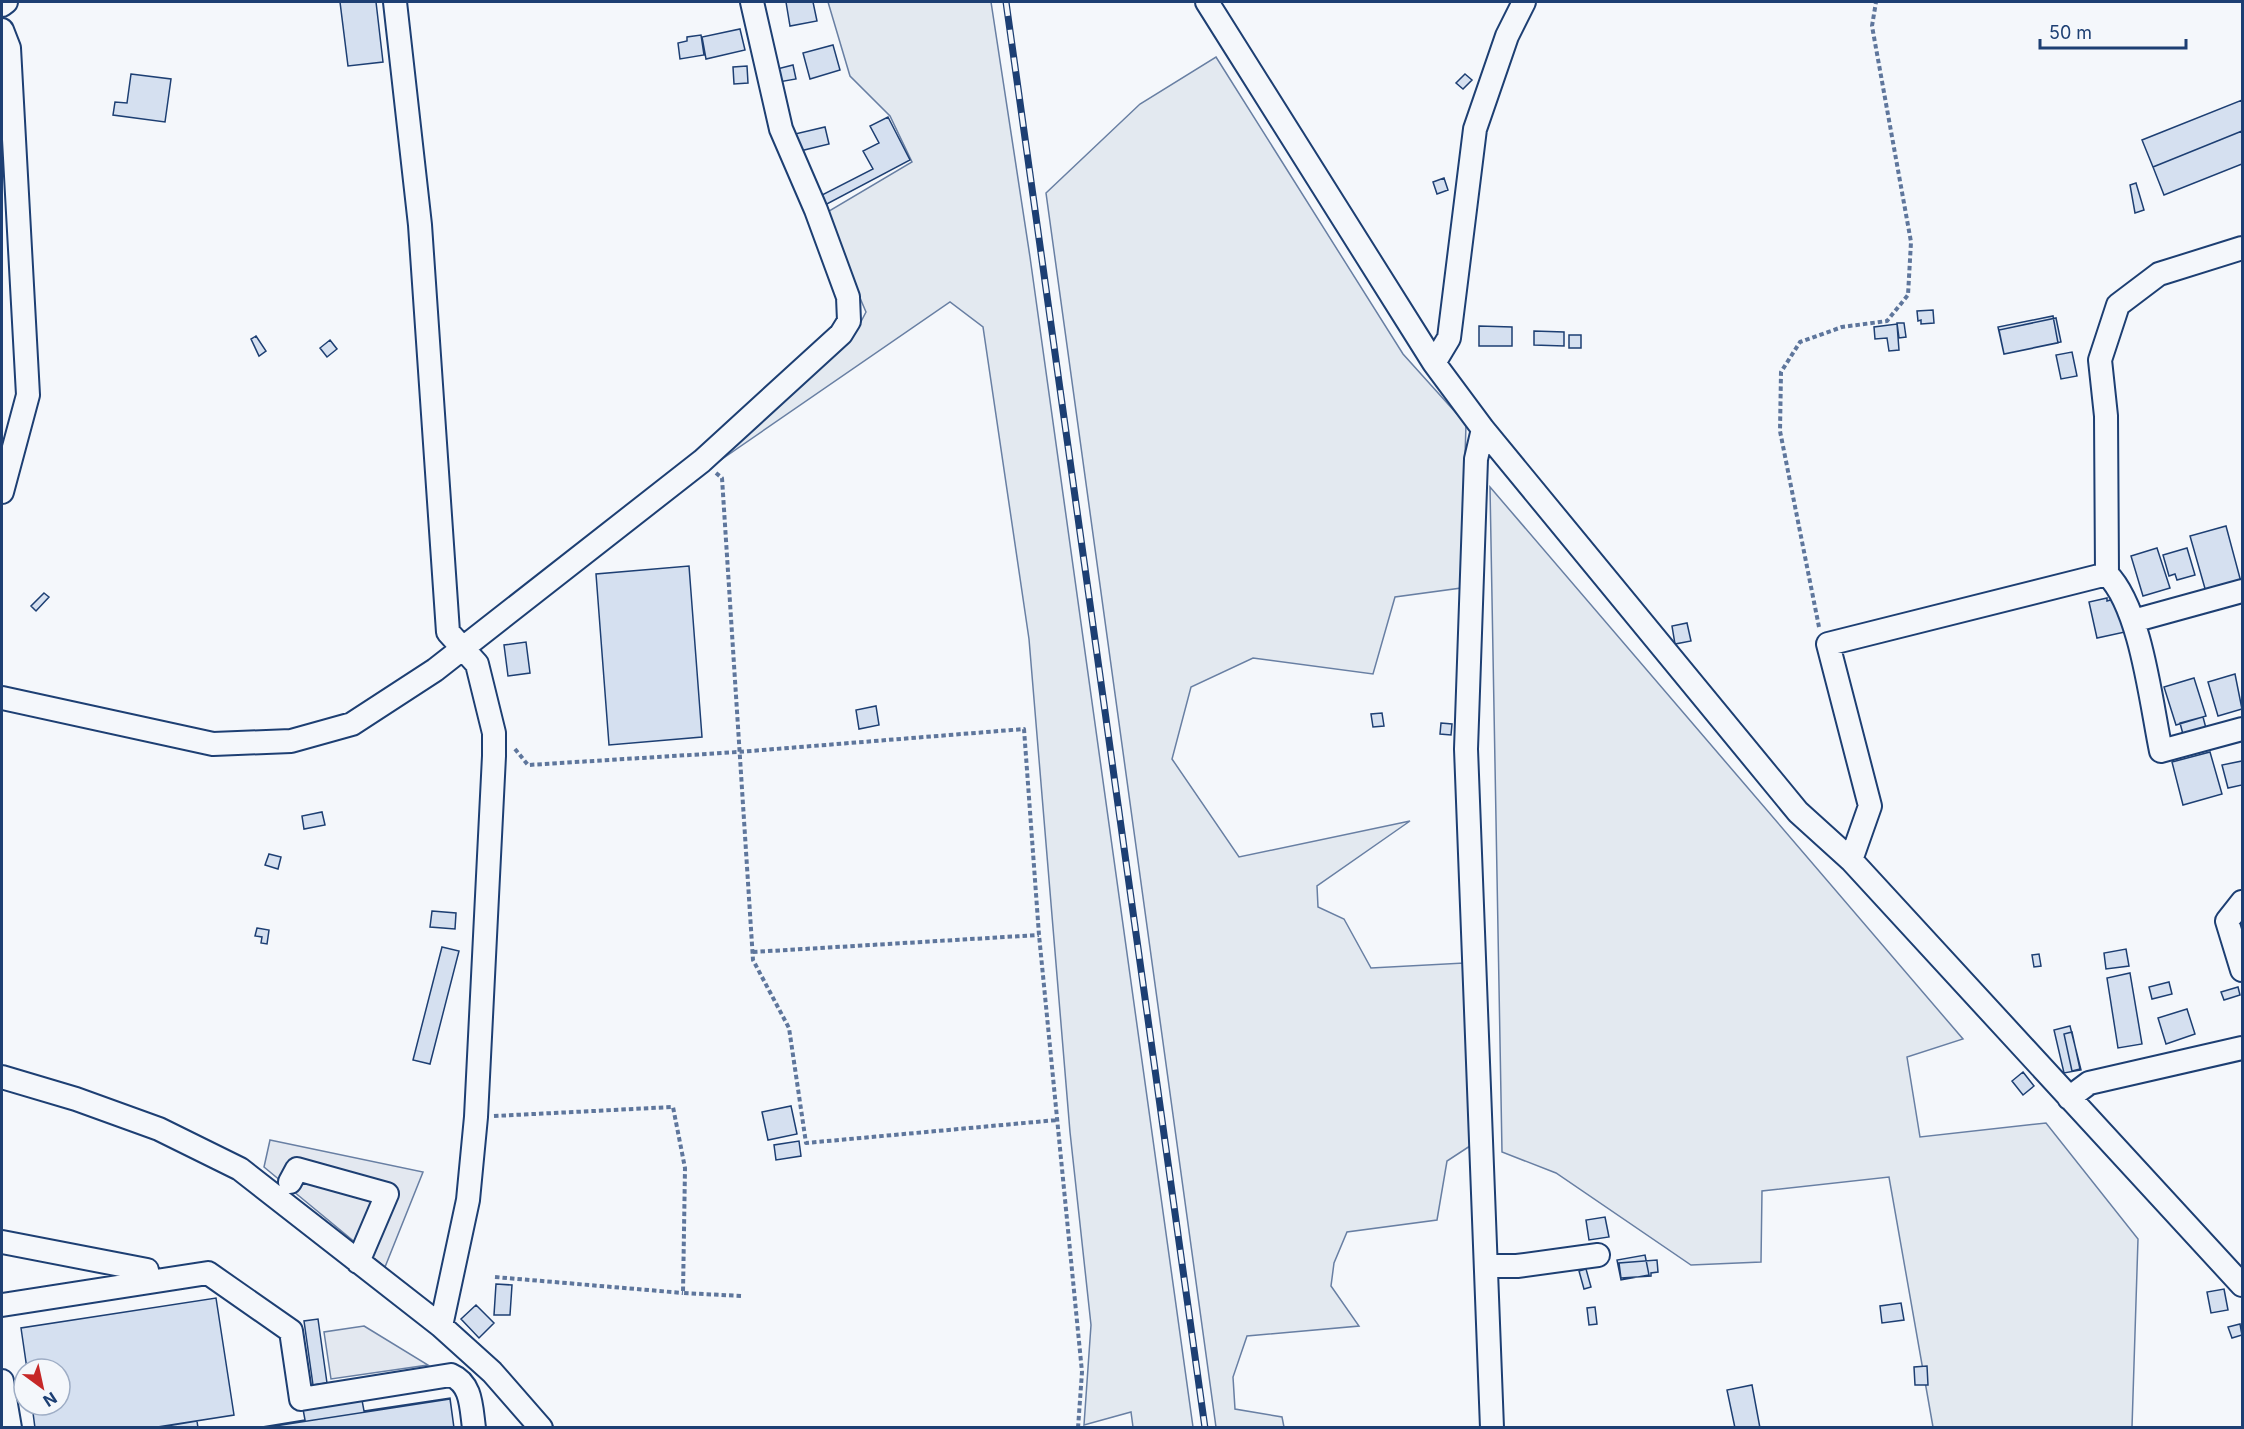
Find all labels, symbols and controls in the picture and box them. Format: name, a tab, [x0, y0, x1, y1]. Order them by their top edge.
scale bar	[2040, 12, 2186, 50]
text: 50 m	[2049, 22, 2092, 43]
north arrow	[12, 1357, 72, 1417]
text: N	[40, 1388, 61, 1411]

